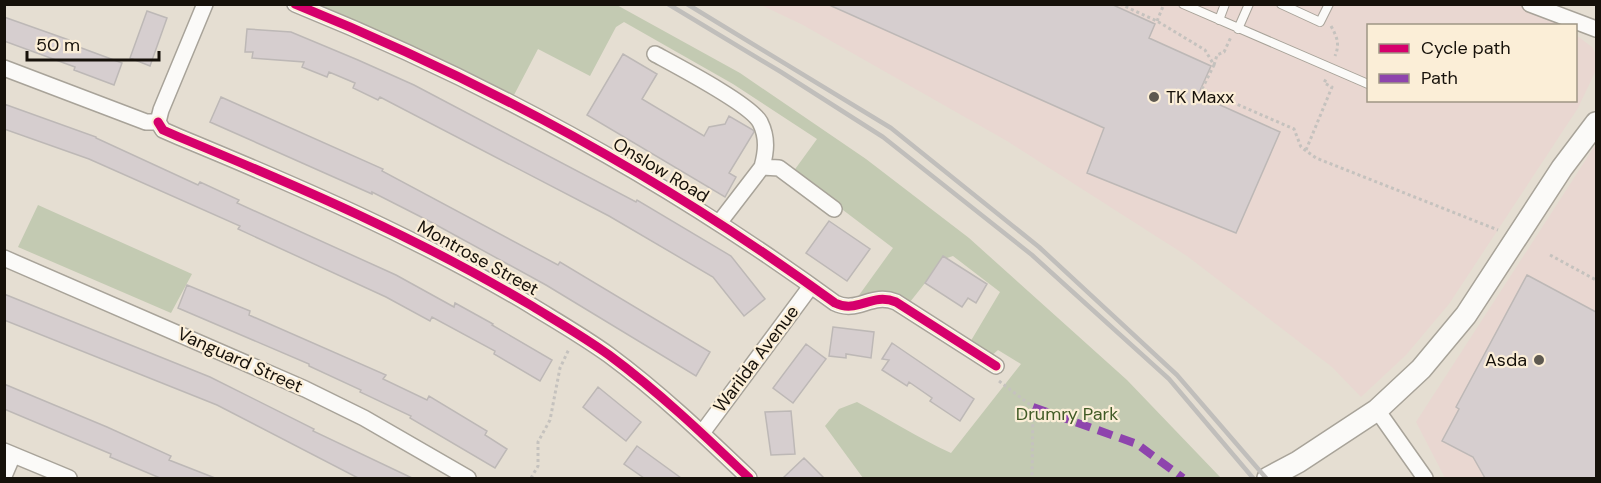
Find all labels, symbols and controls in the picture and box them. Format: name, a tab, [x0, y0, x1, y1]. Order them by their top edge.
scale bar	[27, 24, 159, 62]
legend	[1367, 24, 1577, 102]
text: 50 m	[36, 33, 80, 57]
text: Cycle path	[1421, 36, 1511, 60]
text: Path	[1421, 66, 1458, 90]
place label: TK Maxx	[1166, 85, 1234, 109]
marker: TK Maxx	[1147, 90, 1161, 104]
street label: Onslow Road	[608, 132, 714, 208]
street label: Montrose Street	[413, 215, 543, 301]
street label: Warilda Avenue	[708, 301, 804, 417]
street label: Vanguard Street	[174, 322, 306, 398]
place label: Asda	[1485, 348, 1527, 372]
marker: Asda	[1532, 353, 1546, 367]
park label: Drumry Park	[1016, 402, 1118, 426]

